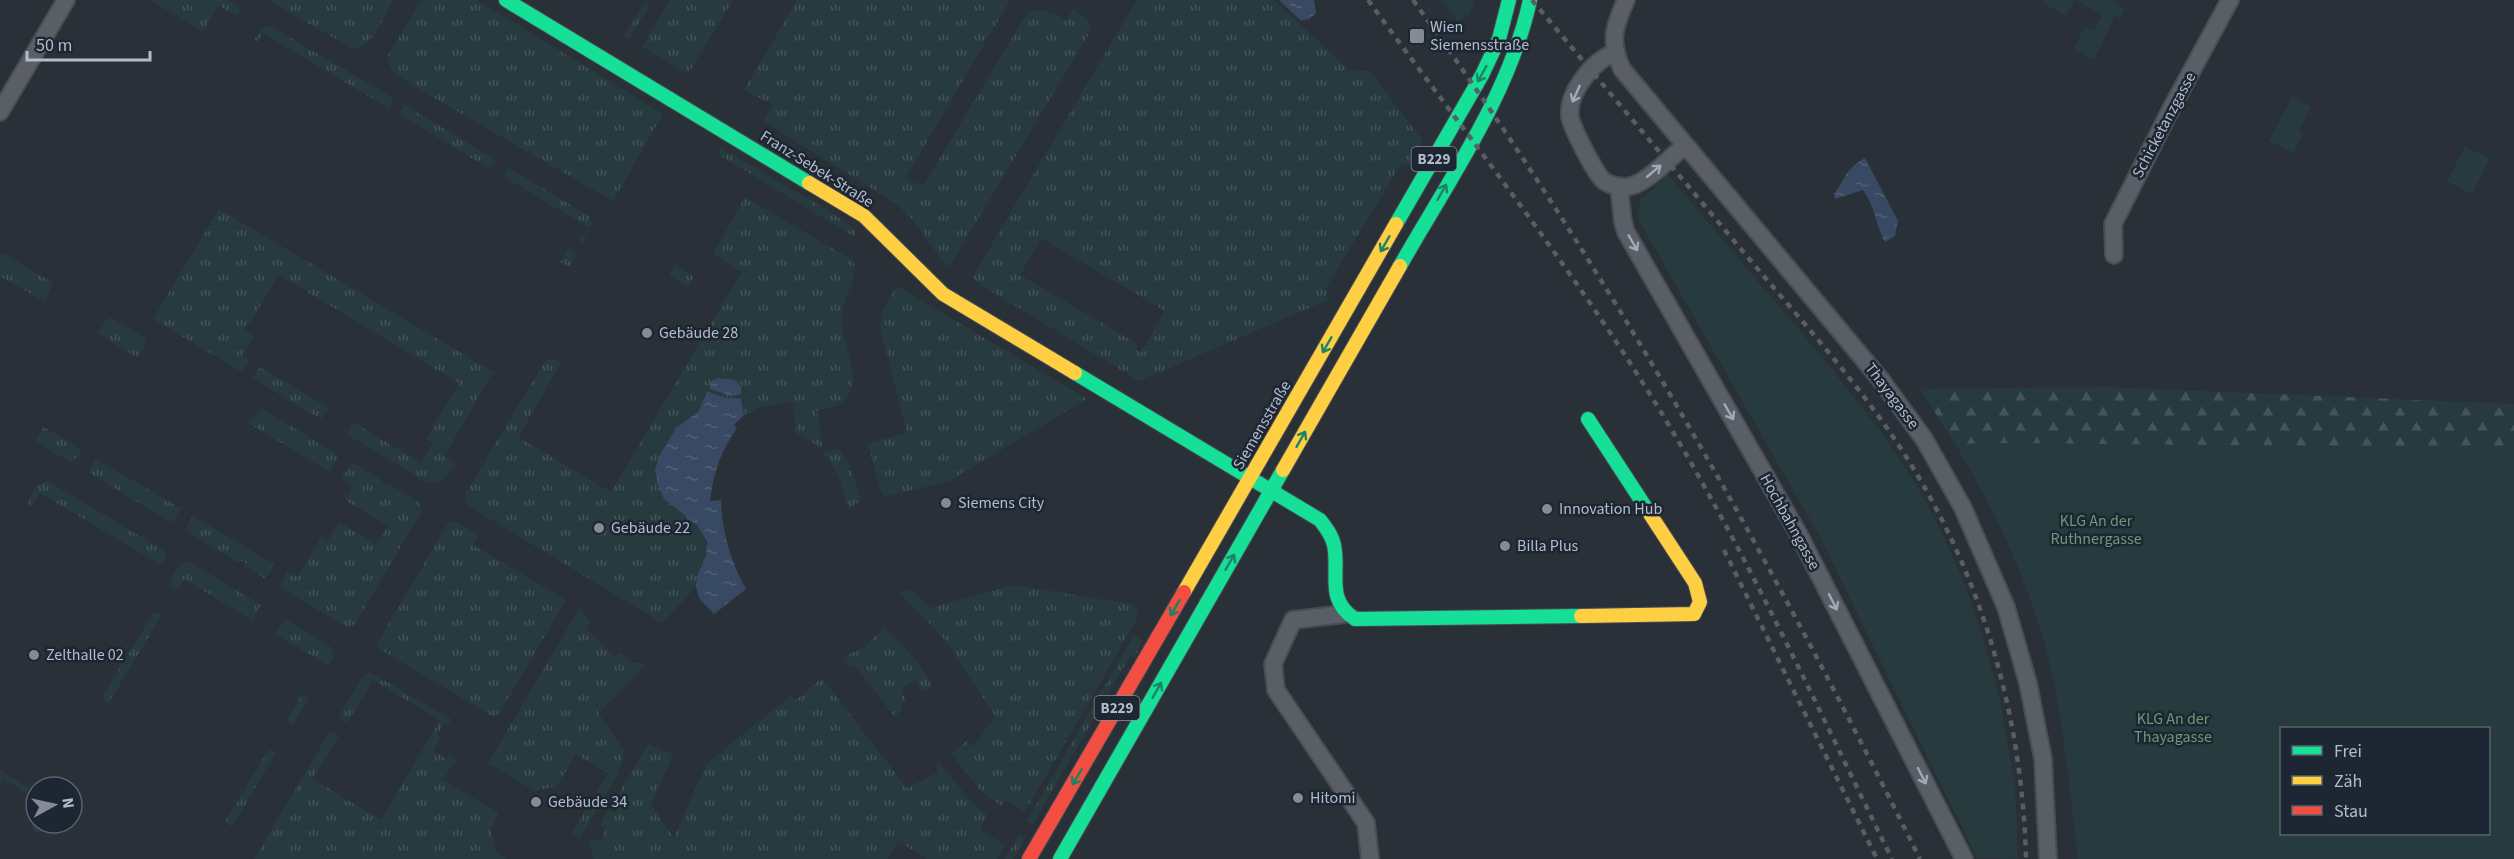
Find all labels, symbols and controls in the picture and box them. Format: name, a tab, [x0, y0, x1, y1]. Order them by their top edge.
place label: Wien Siemensstraße	[1430, 16, 1529, 56]
scale bar	[27, 24, 150, 62]
marker: Wien Siemensstraße	[1408, 27, 1426, 45]
text: 50 m	[36, 33, 72, 58]
one-way arrow	[1476, 65, 1487, 83]
street label: Schicketanzgasse	[2127, 68, 2201, 182]
one-way arrow	[1570, 84, 1581, 102]
street label: Franz-Sebek-Straße	[756, 125, 878, 213]
road number: B229	[1412, 147, 1456, 171]
one-way arrow	[1647, 164, 1662, 178]
one-way arrow	[1436, 184, 1448, 201]
one-way arrow	[1627, 234, 1639, 251]
one-way arrow	[1379, 235, 1391, 252]
place label: Gebäude 28	[659, 322, 738, 344]
marker: Gebäude 28	[640, 326, 654, 340]
one-way arrow	[1321, 336, 1332, 354]
street label: Thayagasse	[1860, 358, 1924, 434]
street label: Siemensstraße	[1228, 376, 1296, 473]
one-way arrow	[1724, 403, 1735, 421]
one-way arrow	[1295, 431, 1307, 448]
street label: Hochbahngasse	[1755, 470, 1825, 574]
place label: Siemens City	[958, 492, 1045, 514]
marker: Siemens City	[939, 496, 953, 510]
place label: Innovation Hub	[1559, 498, 1662, 520]
marker: Innovation Hub	[1540, 502, 1554, 516]
park label: KLG An der Ruthnergasse	[2050, 510, 2142, 550]
place label: Gebäude 22	[611, 517, 690, 539]
marker: Gebäude 22	[592, 521, 606, 535]
place label: Billa Plus	[1517, 535, 1579, 557]
marker: Billa Plus	[1498, 539, 1512, 553]
one-way arrow	[1225, 554, 1236, 572]
one-way arrow	[1828, 592, 1839, 610]
one-way arrow	[1169, 599, 1181, 616]
place label: Zelthalle 02	[46, 644, 124, 666]
marker: Zelthalle 02	[27, 648, 41, 662]
one-way arrow	[1152, 682, 1164, 699]
road number: B229	[1094, 696, 1140, 720]
park label: KLG An der Thayagasse	[2134, 708, 2212, 748]
legend	[2280, 727, 2490, 835]
text: Frei	[2334, 739, 2362, 764]
one-way arrow	[1916, 766, 1928, 784]
one-way arrow	[1071, 768, 1083, 785]
text: Zäh	[2334, 769, 2362, 794]
north arrow	[24, 775, 84, 835]
place label: Hitomi	[1310, 787, 1355, 809]
place label: Gebäude 34	[548, 791, 627, 813]
marker: Hitomi	[1291, 791, 1305, 805]
marker: Gebäude 34	[529, 795, 543, 809]
text: N	[56, 796, 79, 810]
text: Stau	[2334, 799, 2368, 824]

